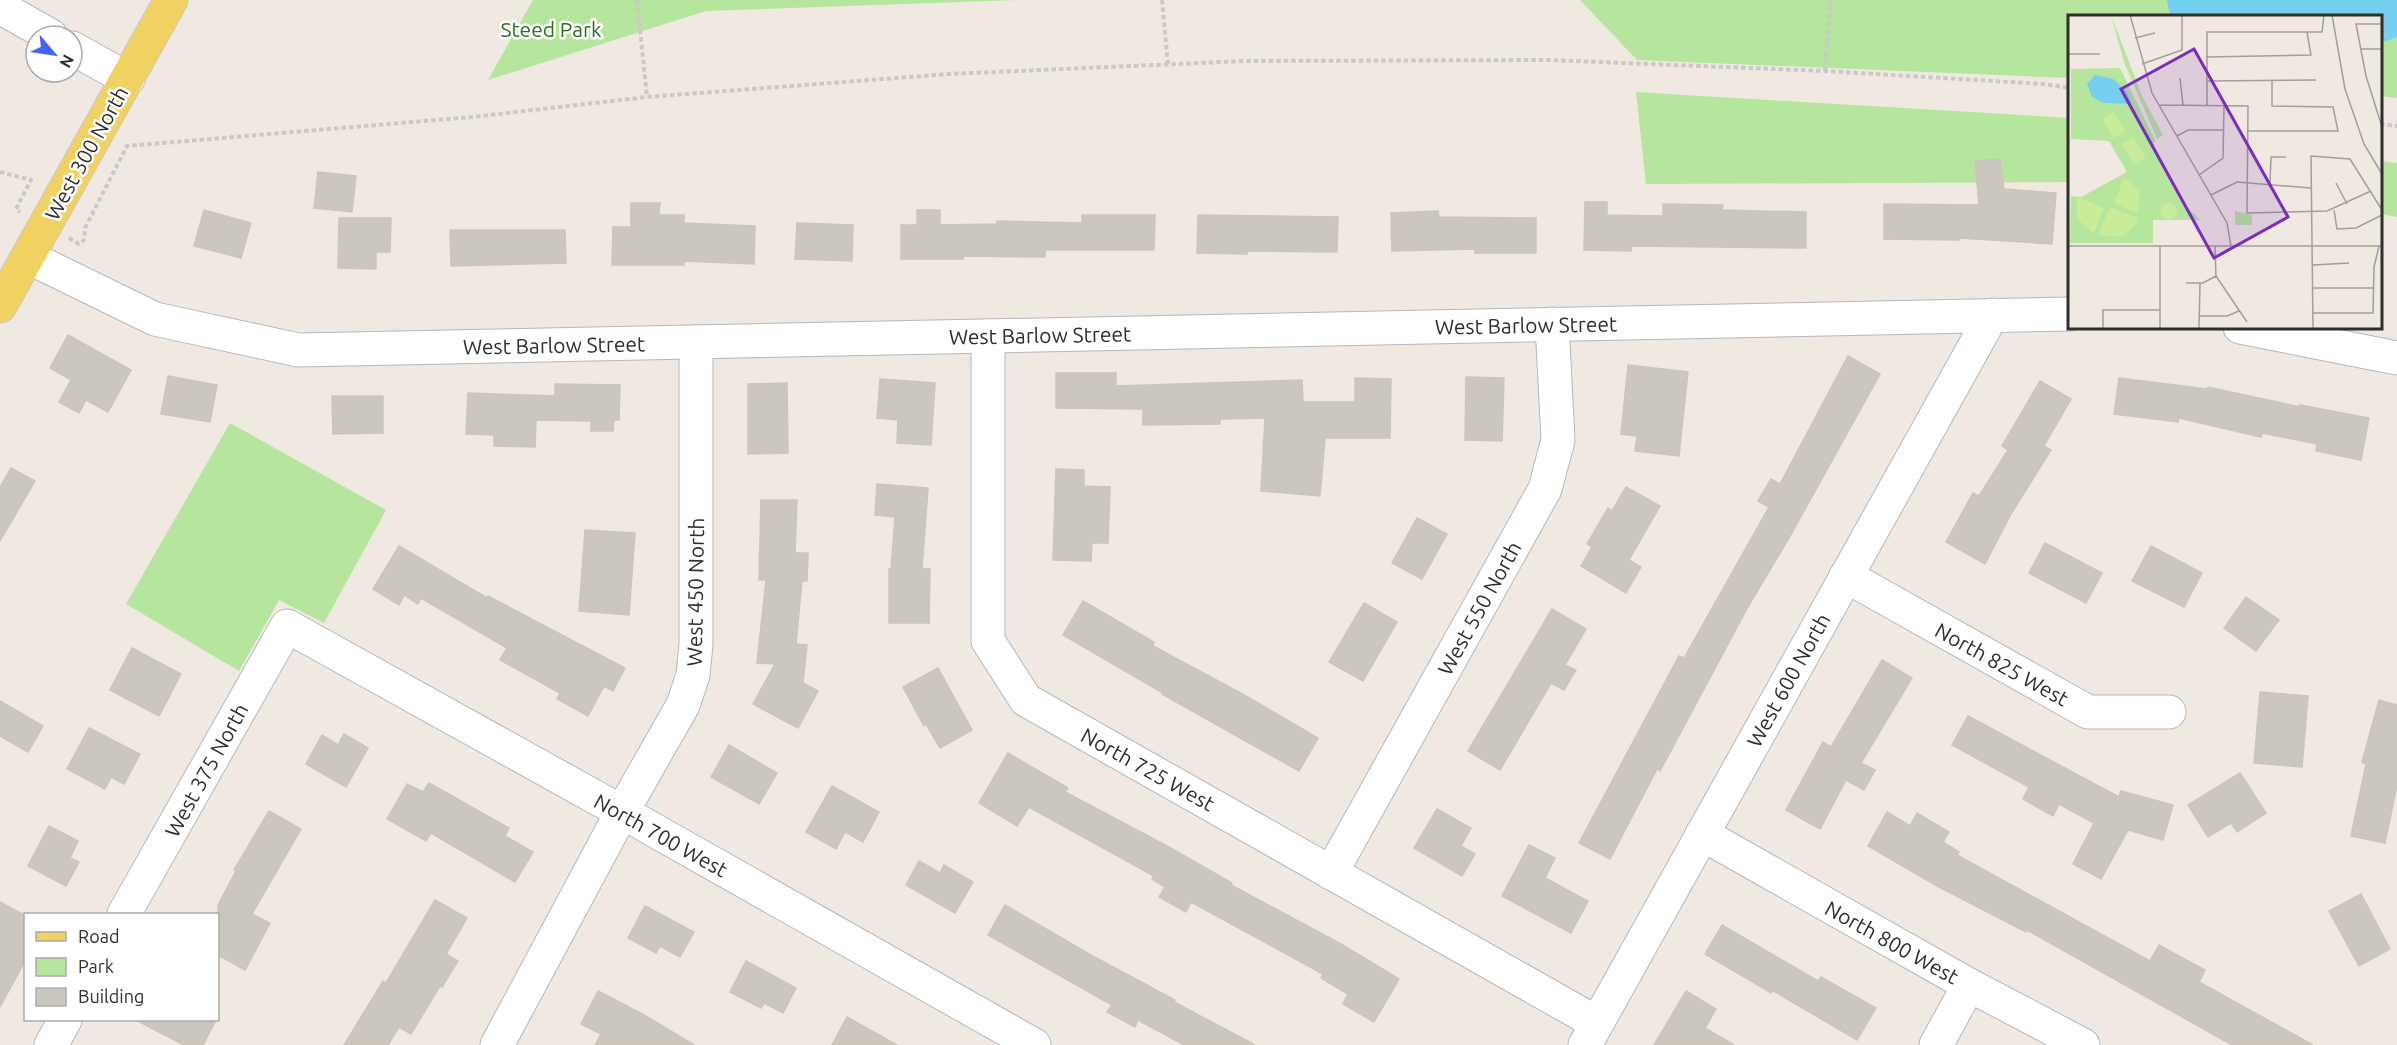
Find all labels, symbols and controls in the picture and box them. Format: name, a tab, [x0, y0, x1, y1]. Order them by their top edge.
inset map	[2068, 15, 2382, 328]
park label: Steed Park	[500, 17, 602, 41]
north arrow	[24, 24, 84, 84]
text: N	[56, 52, 78, 71]
street label: West 300 North	[39, 82, 133, 224]
street label: West Barlow Street	[1435, 311, 1617, 339]
street label: West Barlow Street	[949, 321, 1131, 349]
street label: West Barlow Street	[463, 331, 645, 359]
street label: West 450 North	[682, 517, 708, 667]
street label: West 550 North	[1432, 537, 1526, 679]
street label: West 600 North	[1741, 609, 1835, 751]
street label: North 825 West	[1931, 617, 2073, 711]
street label: West 375 North	[159, 699, 253, 841]
street label: North 725 West	[1077, 722, 1219, 816]
street label: North 700 West	[590, 788, 732, 882]
street label: North 800 West	[1821, 895, 1963, 989]
legend	[24, 913, 219, 1021]
text: Road	[78, 926, 120, 946]
text: Park	[78, 956, 114, 976]
text: Building	[78, 986, 144, 1006]

